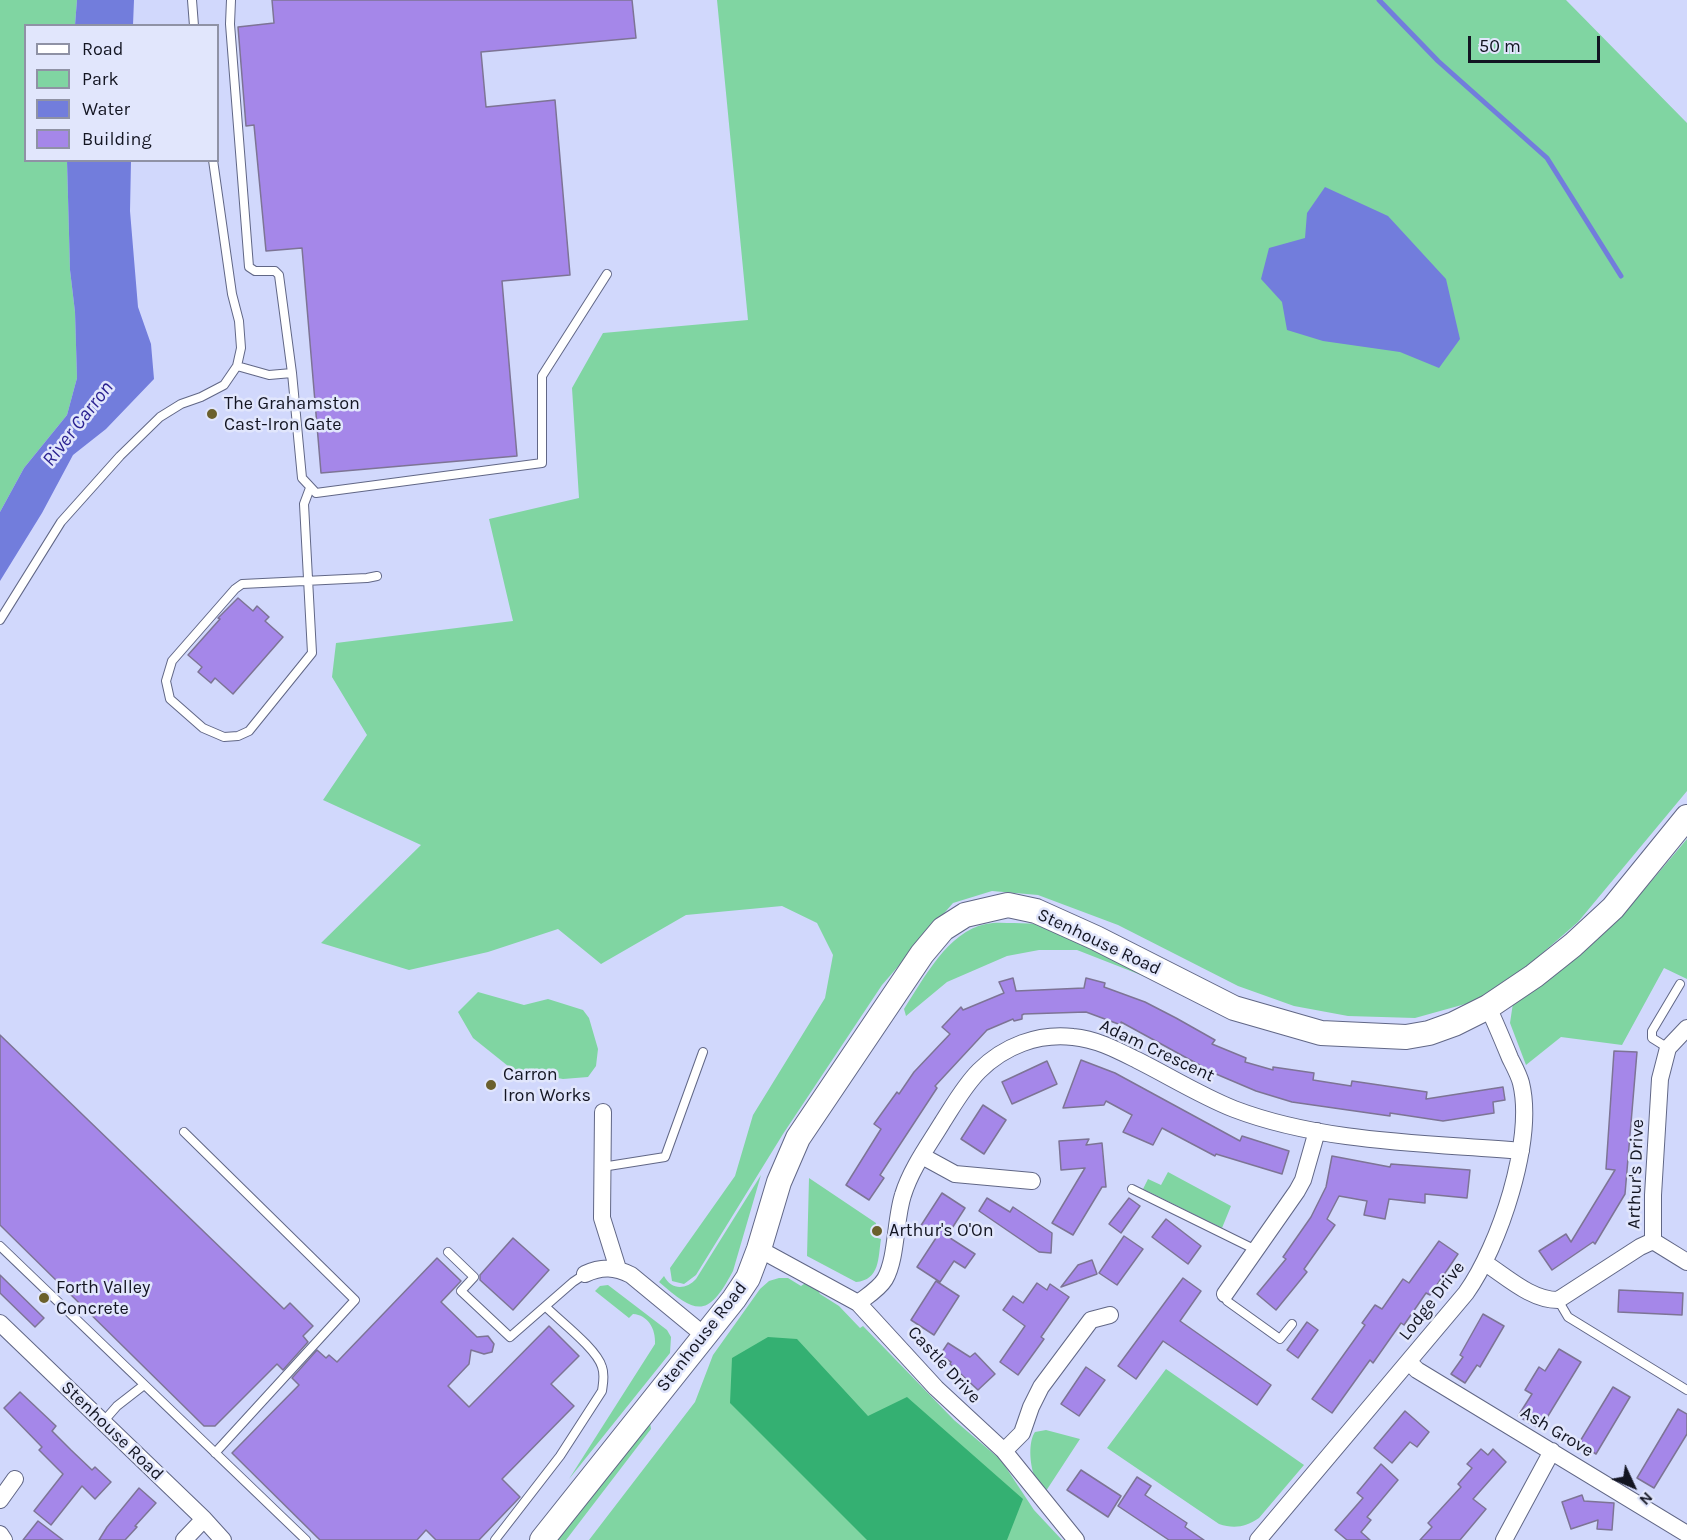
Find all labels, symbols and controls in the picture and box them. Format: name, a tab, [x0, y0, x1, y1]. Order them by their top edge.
legend	[24, 24, 219, 162]
scale bar	[1471, 24, 1603, 62]
text: 50 m	[1479, 35, 1521, 57]
text: Road	[82, 38, 123, 60]
text: Park	[82, 68, 119, 90]
text: Water	[82, 98, 130, 120]
text: Building	[82, 128, 152, 150]
water label: River Carron	[37, 377, 119, 471]
place label: The Grahamston Cast-Iron Gate	[224, 393, 360, 436]
marker: The Grahamston Cast-Iron Gate	[205, 407, 219, 421]
street label: Stenhouse Road	[1034, 904, 1164, 980]
street label: Adam Crescent	[1096, 1015, 1218, 1087]
place label: Carron Iron Works	[503, 1064, 591, 1106]
marker: Carron Iron Works	[484, 1078, 498, 1092]
street label: Arthur's Drive	[1623, 1119, 1649, 1229]
place label: Arthur's O'On	[889, 1220, 994, 1242]
marker: Arthur's O'On	[870, 1224, 884, 1238]
street label: Lodge Drive	[1394, 1257, 1470, 1345]
place label: Forth Valley Concrete	[56, 1277, 150, 1320]
street label: Stenhouse Road	[652, 1278, 752, 1396]
marker: Forth Valley Concrete	[37, 1291, 51, 1305]
street label: Castle Drive	[903, 1322, 985, 1408]
street label: Stenhouse Road	[56, 1377, 168, 1485]
street label: Ash Grove	[1517, 1402, 1597, 1462]
north arrow	[1603, 1456, 1663, 1516]
text: N	[1635, 1488, 1657, 1510]

